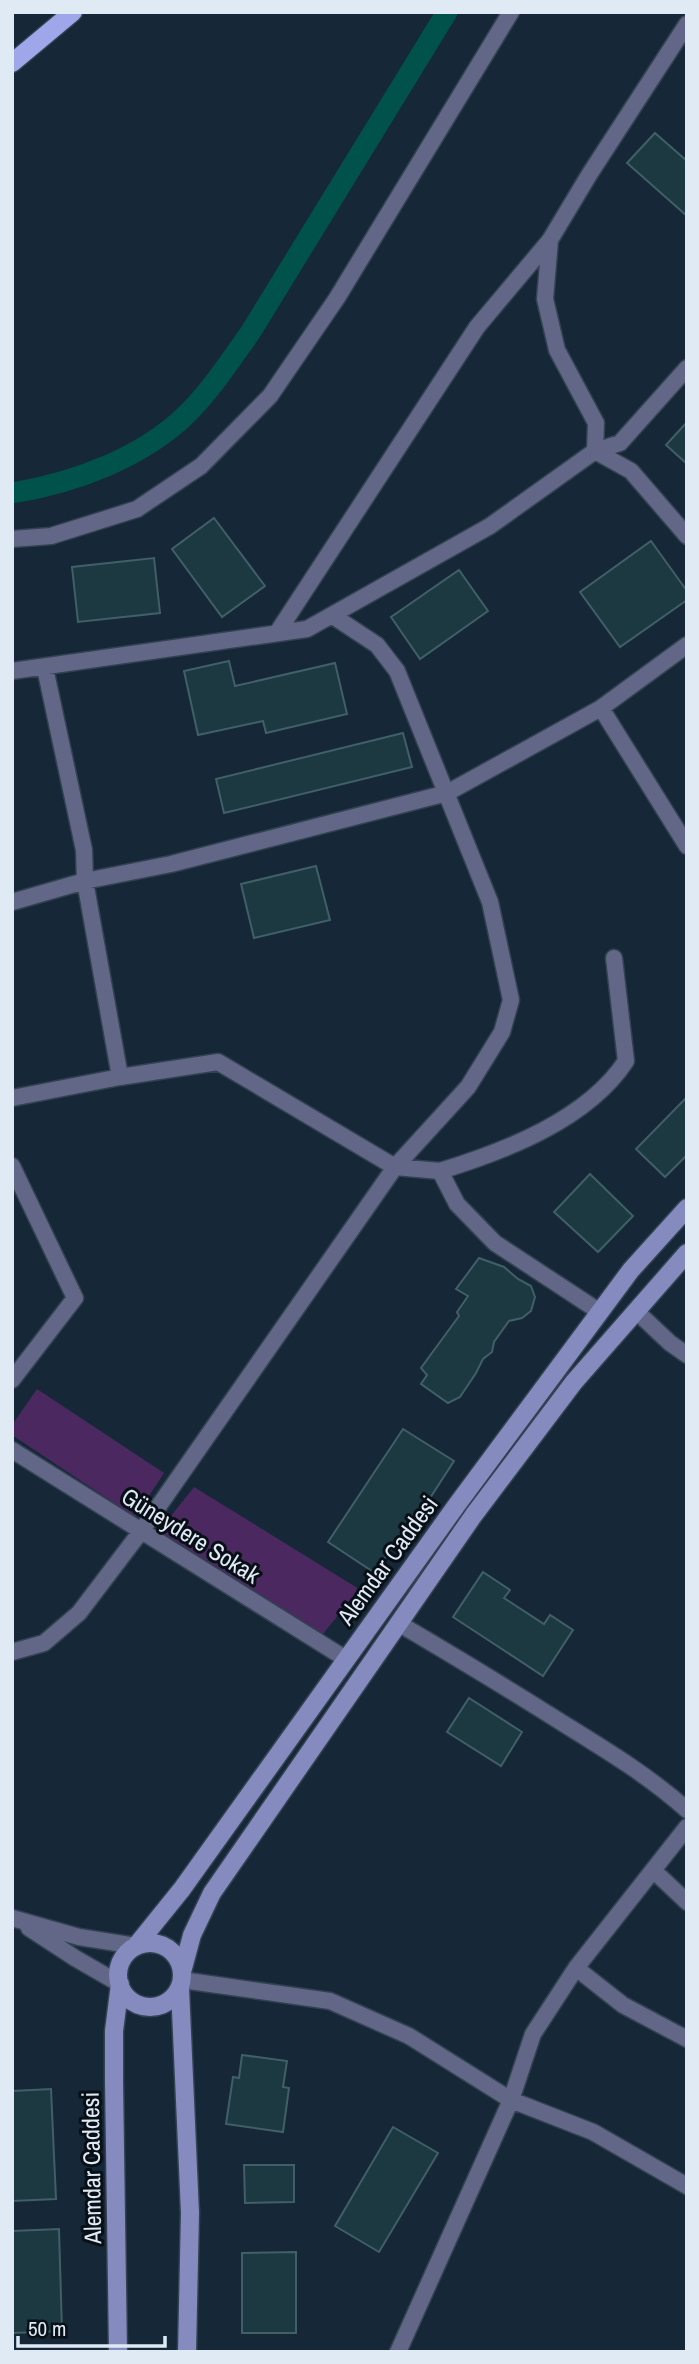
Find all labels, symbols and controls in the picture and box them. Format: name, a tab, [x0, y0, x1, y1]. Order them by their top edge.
street label: Güneydere Sokak	[116, 1480, 266, 1590]
street label: Alemdar Caddesi	[329, 1489, 445, 1632]
street label: Alemdar Caddesi	[74, 2092, 108, 2245]
scale bar	[18, 2304, 164, 2348]
text: 50 m	[28, 2314, 66, 2343]

